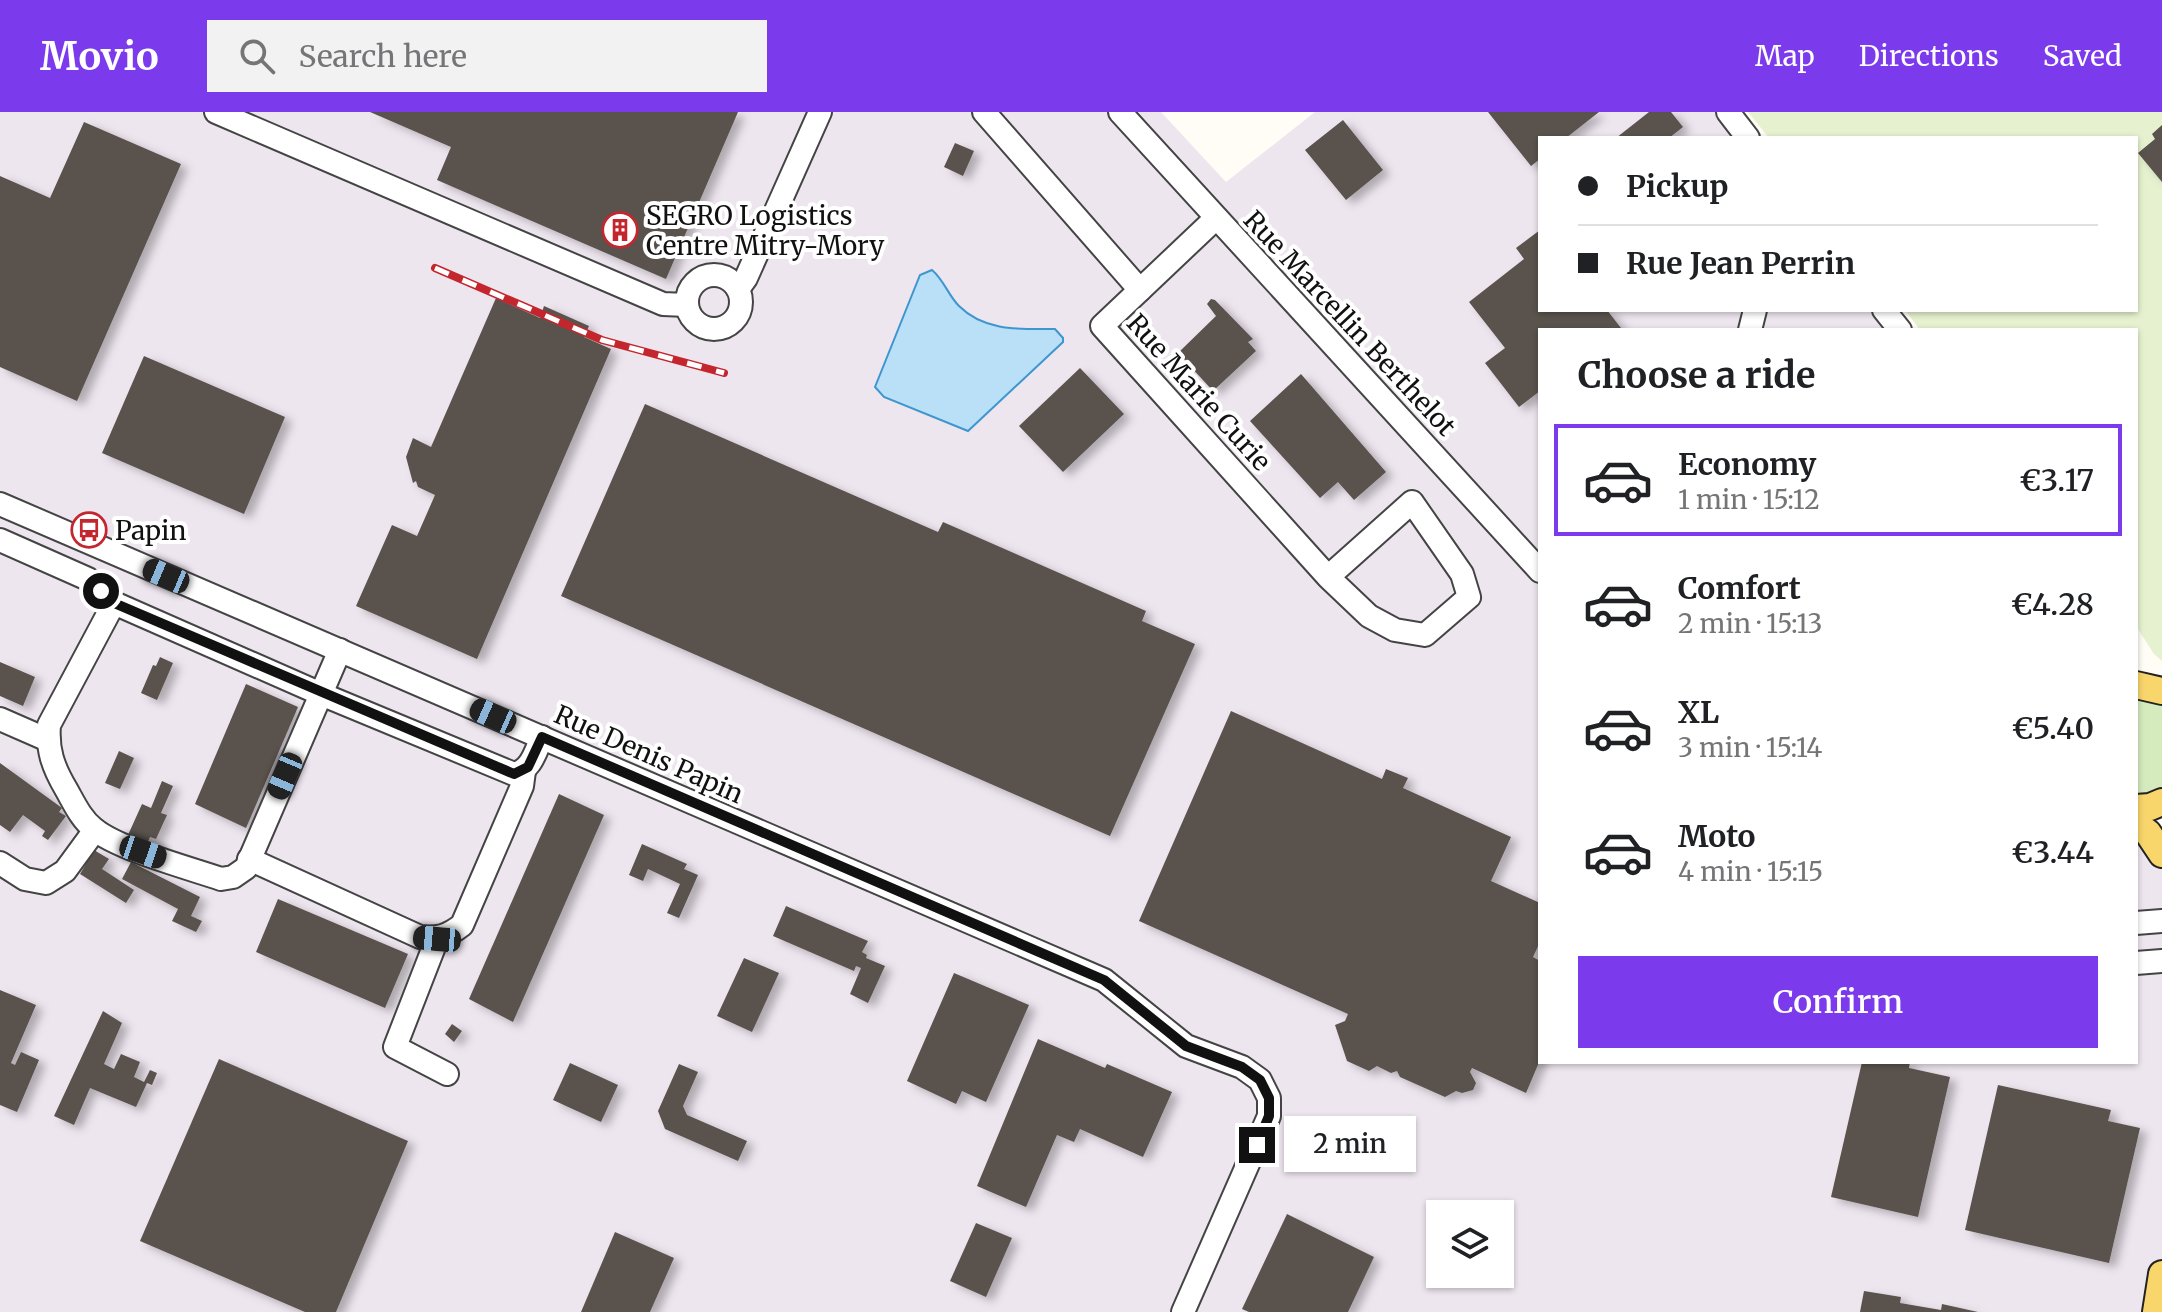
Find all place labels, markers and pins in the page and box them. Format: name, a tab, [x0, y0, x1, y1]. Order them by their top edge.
place label: SEGRO Logistics Centre Mitry-Mory	[646, 199, 885, 262]
building icon: SEGRO Logistics Centre Mitry-Mory	[601, 211, 639, 249]
bus stop icon: Papin	[70, 511, 108, 549]
place label: Papin	[115, 514, 187, 547]

